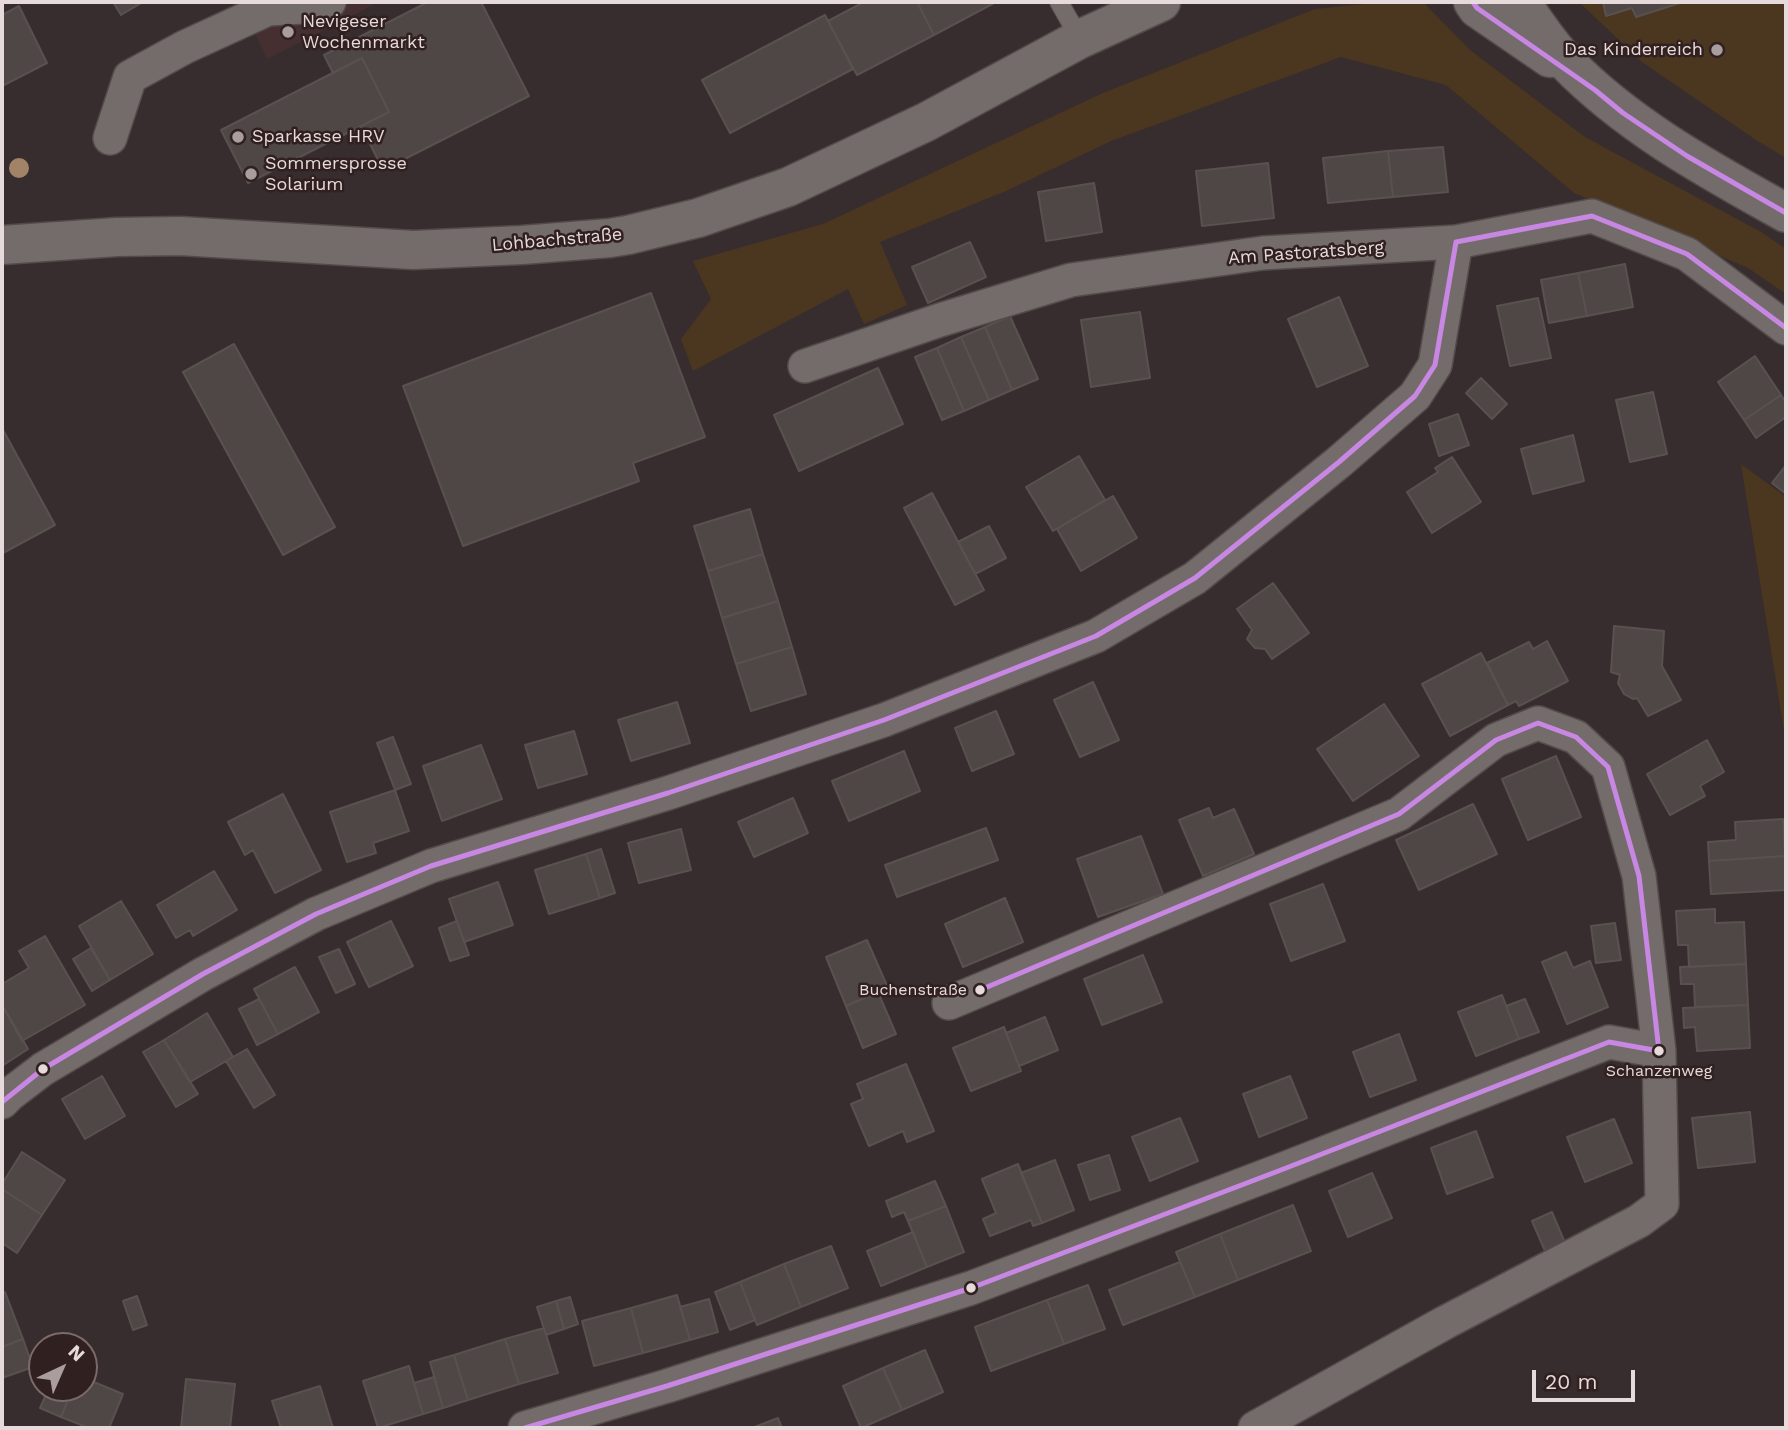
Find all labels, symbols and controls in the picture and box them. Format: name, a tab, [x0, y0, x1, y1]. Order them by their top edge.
place label: Nevigeser Wochenmarkt	[302, 11, 425, 54]
marker: Nevigeser Wochenmarkt	[280, 24, 296, 40]
place label: Das Kinderreich	[1564, 39, 1703, 61]
marker: Das Kinderreich	[1709, 42, 1725, 58]
place label: Sparkasse HRV	[252, 126, 385, 148]
marker: Sparkasse HRV	[230, 129, 246, 145]
place label: Sommersprosse Solarium	[265, 153, 407, 196]
marker: Sommersprosse Solarium	[243, 166, 259, 182]
street label: Lohbachstraße	[491, 224, 623, 256]
street label: Am Pastoratsberg	[1227, 237, 1385, 269]
place label: Buchenstraße	[859, 980, 967, 1000]
marker: Buchenstraße	[973, 983, 987, 997]
marker: Schanzenweg	[1652, 1044, 1666, 1058]
place label: Schanzenweg	[1606, 1061, 1712, 1081]
unlabelled marker	[36, 1062, 50, 1076]
unlabelled marker	[964, 1281, 978, 1295]
north arrow	[28, 1332, 98, 1402]
text: N	[63, 1340, 90, 1366]
scale bar	[1536, 1356, 1639, 1400]
text: 20 m	[1545, 1369, 1597, 1394]

